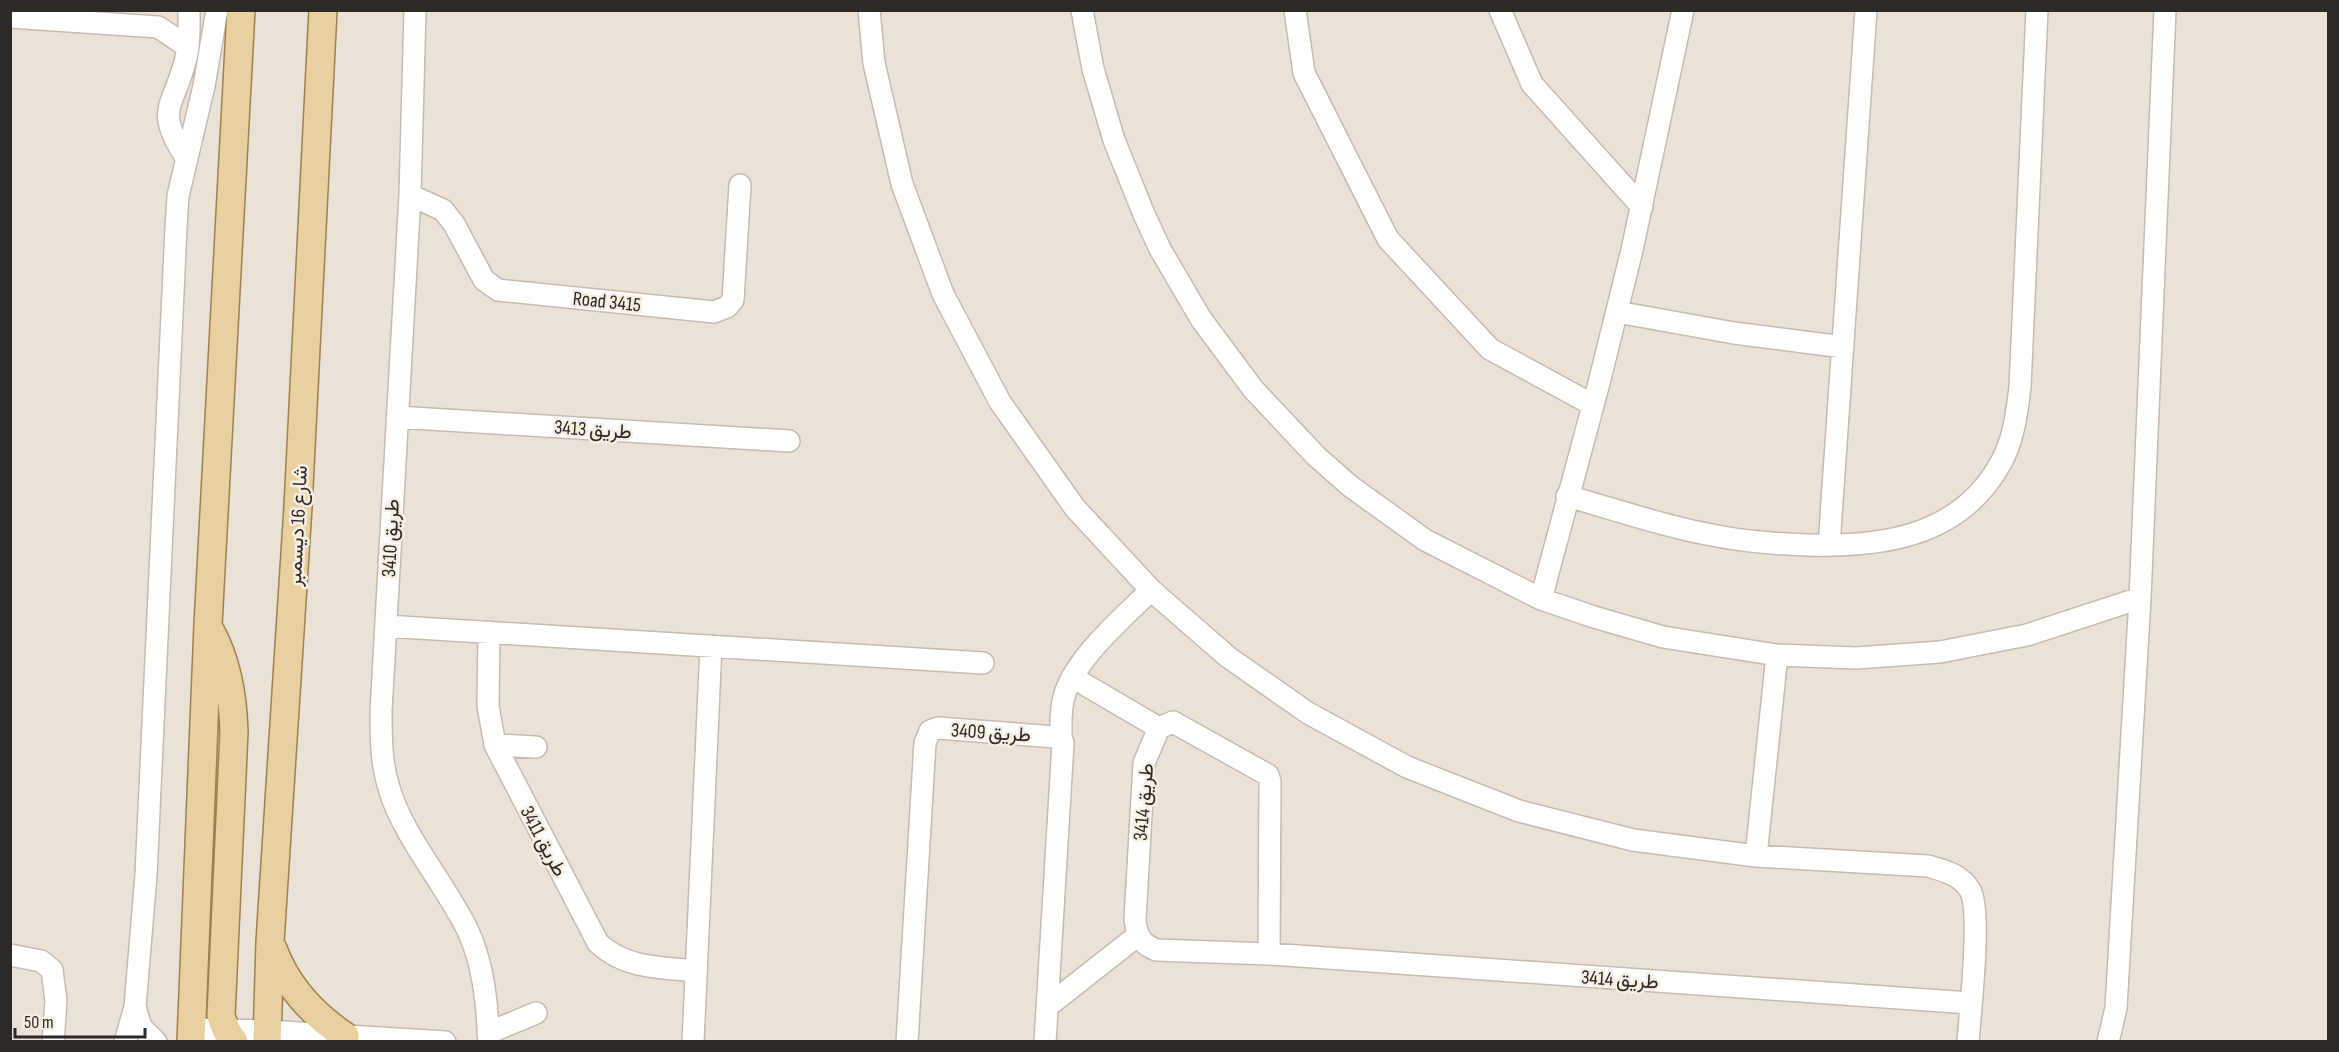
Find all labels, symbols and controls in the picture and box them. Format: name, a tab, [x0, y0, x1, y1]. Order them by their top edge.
street label: Road 3415	[572, 286, 642, 318]
street label: طريق 3413	[553, 415, 633, 445]
street label: شارع 16 ديسمبر	[283, 465, 314, 588]
street label: طريق 3410	[377, 498, 405, 578]
street label: طريق 3409	[950, 718, 1032, 748]
street label: طريق 3414	[1129, 762, 1159, 842]
street label: طريق 3411	[515, 802, 572, 881]
street label: طريق 3414	[1580, 965, 1660, 995]
scale bar	[15, 1001, 146, 1039]
text: 50 m	[24, 1012, 54, 1033]

